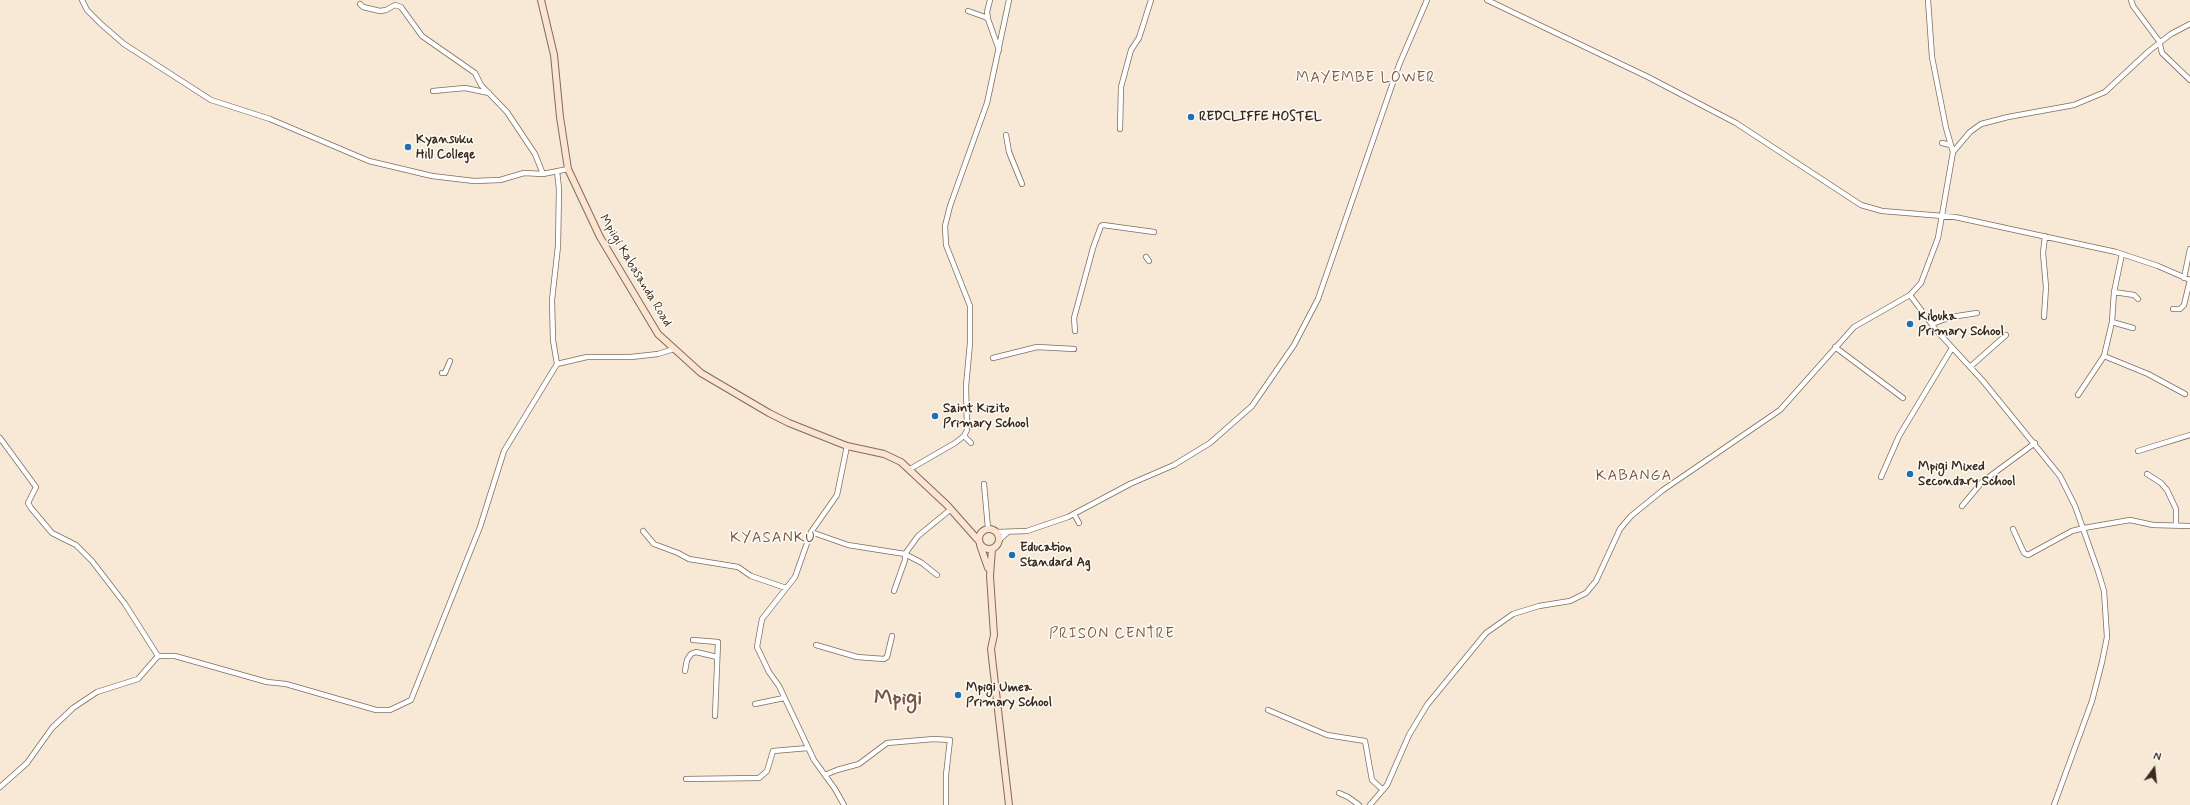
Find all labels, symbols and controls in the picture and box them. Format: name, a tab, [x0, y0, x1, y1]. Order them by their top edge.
district label: MAYEMBE LOWER	[1295, 70, 1437, 88]
place label: REDCLIFFE HOSTEL	[1199, 109, 1322, 125]
marker: REDCLIFFE HOSTEL	[1186, 112, 1196, 122]
place label: Kyansuku Hill College	[416, 132, 475, 163]
marker: Kyansuku Hill College	[403, 142, 413, 152]
street label: Mpiigi Kabasanda Road	[595, 212, 675, 330]
place label: Kibuka Primary School	[1918, 309, 2004, 340]
marker: Kibuka Primary School	[1905, 319, 1915, 329]
place label: Saint Kizito Primary School	[943, 401, 1029, 432]
marker: Saint Kizito Primary School	[930, 411, 940, 421]
place label: Mpigi Mixed Secondary School	[1918, 459, 2015, 490]
district label: KABANGA	[1596, 468, 1672, 486]
marker: Mpigi Mixed Secondary School	[1905, 469, 1915, 479]
district label: KYASANKU	[731, 530, 815, 548]
place label: Education Standard Ag	[1020, 540, 1091, 571]
marker: Education Standard Ag	[1007, 550, 1017, 560]
district label: PRISON CENTRE	[1047, 626, 1177, 644]
place label: Mpigi Umea Primary School	[966, 680, 1052, 711]
district label: Mpigi	[874, 687, 922, 713]
marker: Mpigi Umea Primary School	[953, 690, 963, 700]
north arrow	[2134, 749, 2174, 789]
text: N	[2152, 750, 2162, 765]

